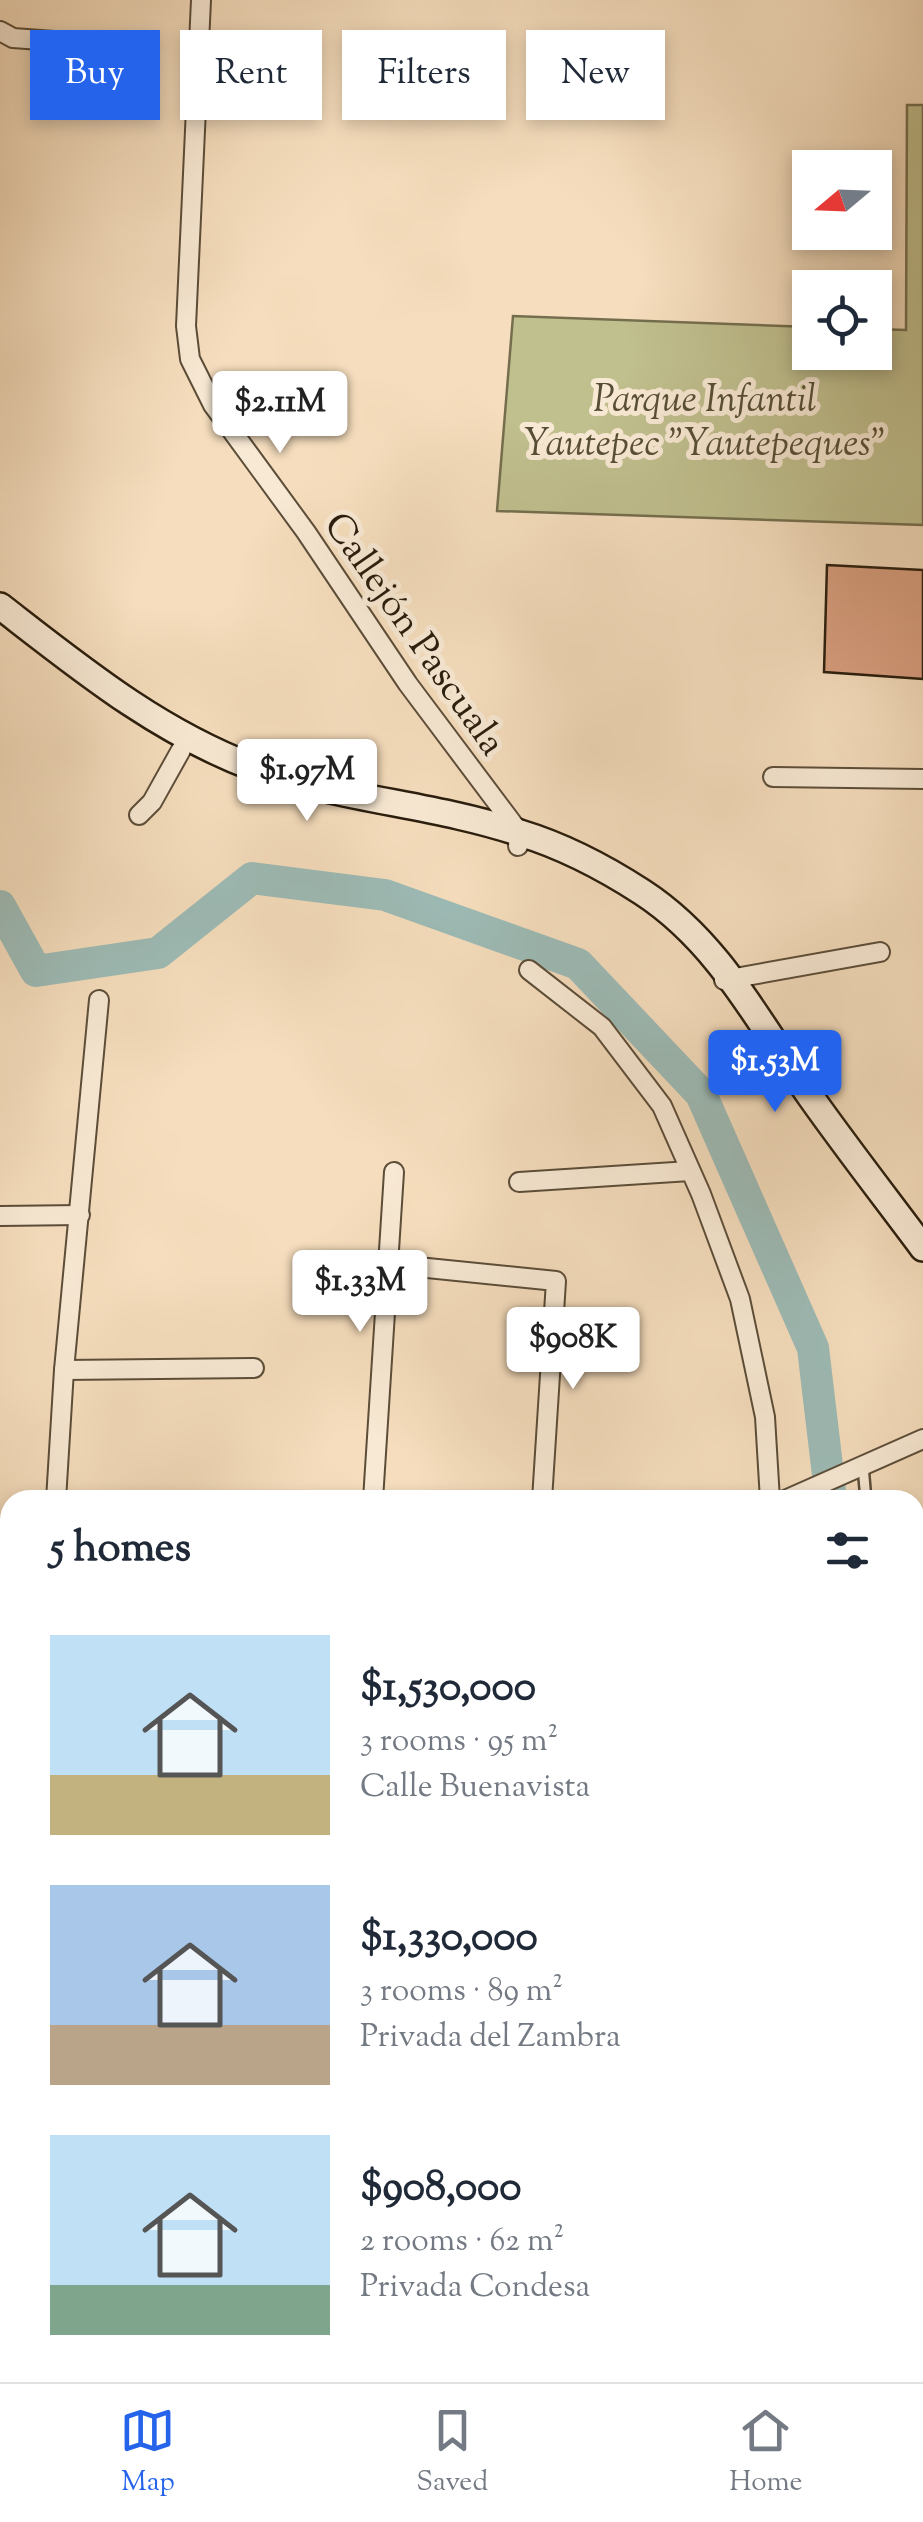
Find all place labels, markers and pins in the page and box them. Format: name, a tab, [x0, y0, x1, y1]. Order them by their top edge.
pin: $2.11M	[199, 371, 361, 456]
pin: $1.97M	[226, 739, 388, 824]
pin: $1.53M	[694, 1030, 856, 1115]
pin: $1.33M	[279, 1250, 441, 1335]
pin: $908K	[503, 1307, 643, 1392]

